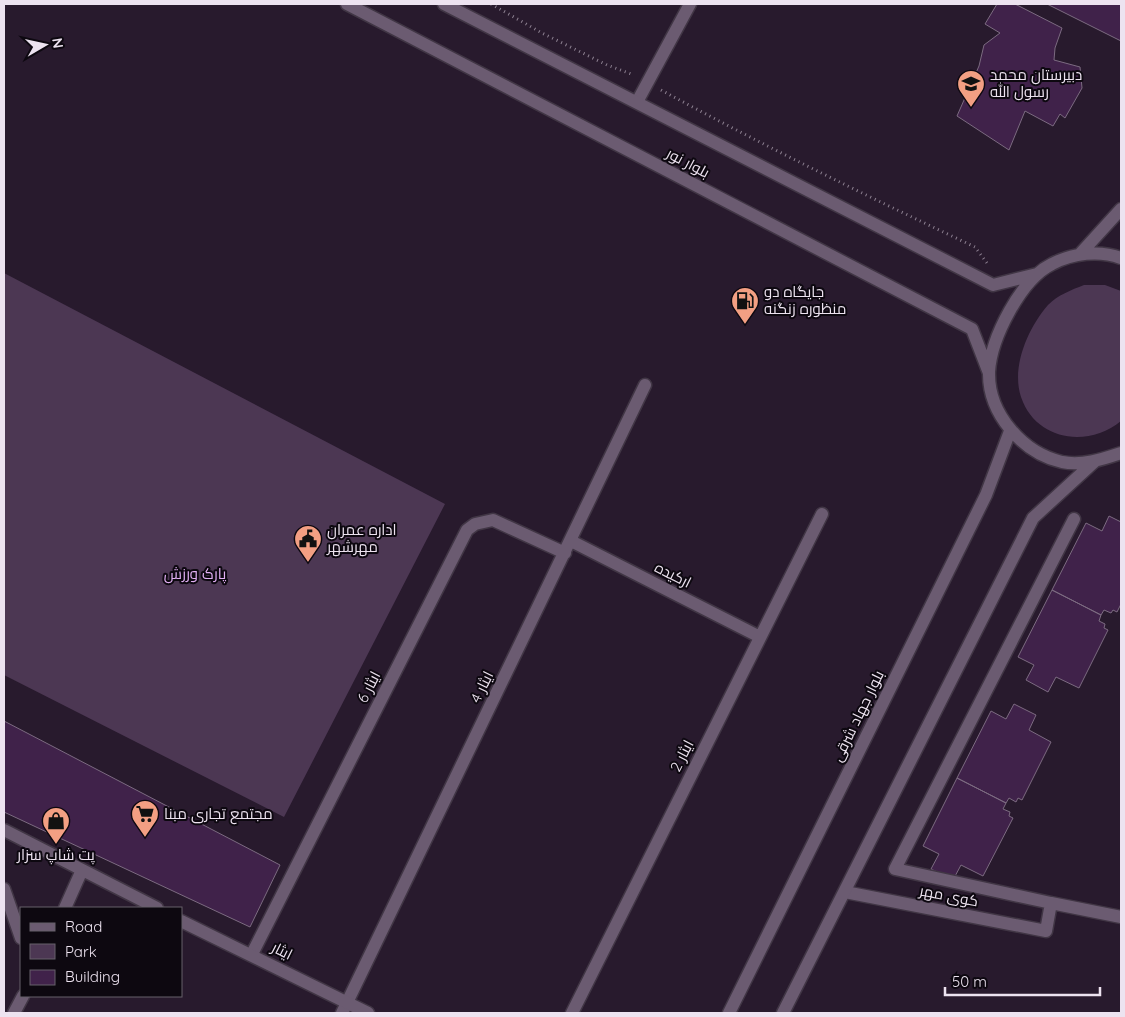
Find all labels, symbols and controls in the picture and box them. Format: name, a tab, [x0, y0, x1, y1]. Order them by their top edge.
north arrow	[20, 20, 70, 70]
text: N	[48, 36, 68, 49]
place label: دبیرستان محمد رسول الله	[990, 65, 1082, 101]
school or university icon: دبیرستان محمد رسول الله	[956, 69, 986, 108]
street label: بلوار نور	[663, 143, 713, 182]
place label: جایگاه دو منظوره زنگنه	[764, 282, 846, 318]
fuel station icon: جایگاه دو منظوره زنگنه	[730, 286, 760, 325]
place label: اداره عمران مهرشهر	[326, 520, 397, 557]
public building icon: اداره عمران مهرشهر	[293, 524, 323, 563]
street label: ارکیده	[652, 557, 695, 592]
park label: پارک ورزش	[164, 564, 226, 584]
street label: بلوار جهاد شرقی	[827, 667, 889, 765]
street label: ایثار 6	[353, 668, 385, 706]
street label: ایثار 4	[466, 668, 497, 706]
street label: ایثار 2	[666, 737, 698, 775]
supermarket icon: مجتمع تجاری مبنا	[130, 799, 160, 838]
place label: مجتمع تجاری مبنا	[164, 804, 273, 825]
shop icon: پت شاپ سزار	[41, 806, 71, 845]
place label: پت شاپ سزار	[16, 845, 95, 865]
street label: کوی مهر	[917, 880, 980, 912]
legend	[20, 907, 182, 997]
text: Road	[65, 917, 102, 936]
street label: ایثار	[268, 937, 296, 964]
text: Park	[65, 942, 97, 961]
scale bar	[945, 964, 1100, 996]
text: Building	[65, 967, 120, 986]
text: 50 m	[952, 972, 987, 991]

